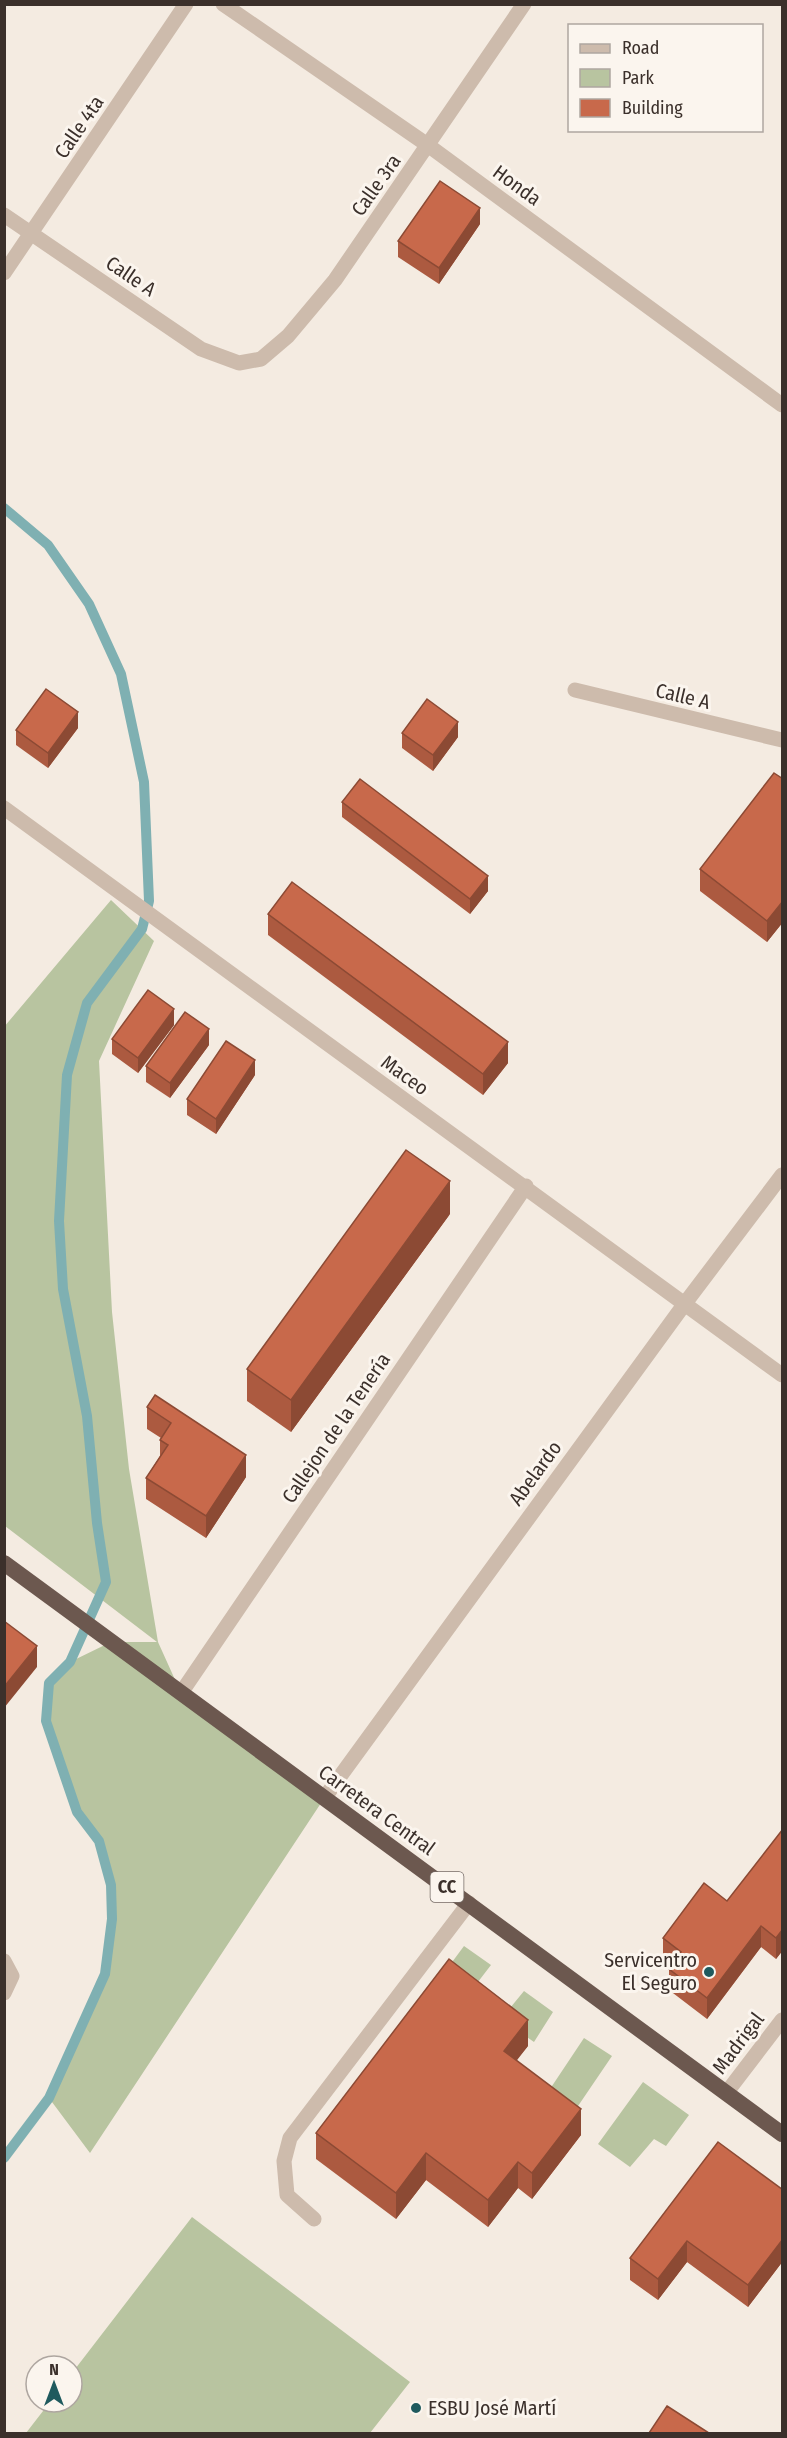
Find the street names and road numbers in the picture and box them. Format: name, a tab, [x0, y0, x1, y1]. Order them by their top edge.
street label: Calle 4ta	[49, 91, 109, 163]
street label: Calle 3ra	[346, 150, 406, 220]
street label: Honda	[488, 160, 546, 210]
street label: Calle A	[101, 251, 161, 302]
street label: Calle A	[653, 678, 713, 714]
street label: Maceo	[377, 1050, 433, 1100]
street label: Callejon de la Tenería	[277, 1348, 395, 1508]
street label: Abelardo	[504, 1436, 566, 1510]
street label: Carretera Central	[314, 1760, 440, 1860]
road number: CC	[430, 1872, 464, 1902]
street label: Madrigal	[707, 2008, 769, 2078]

